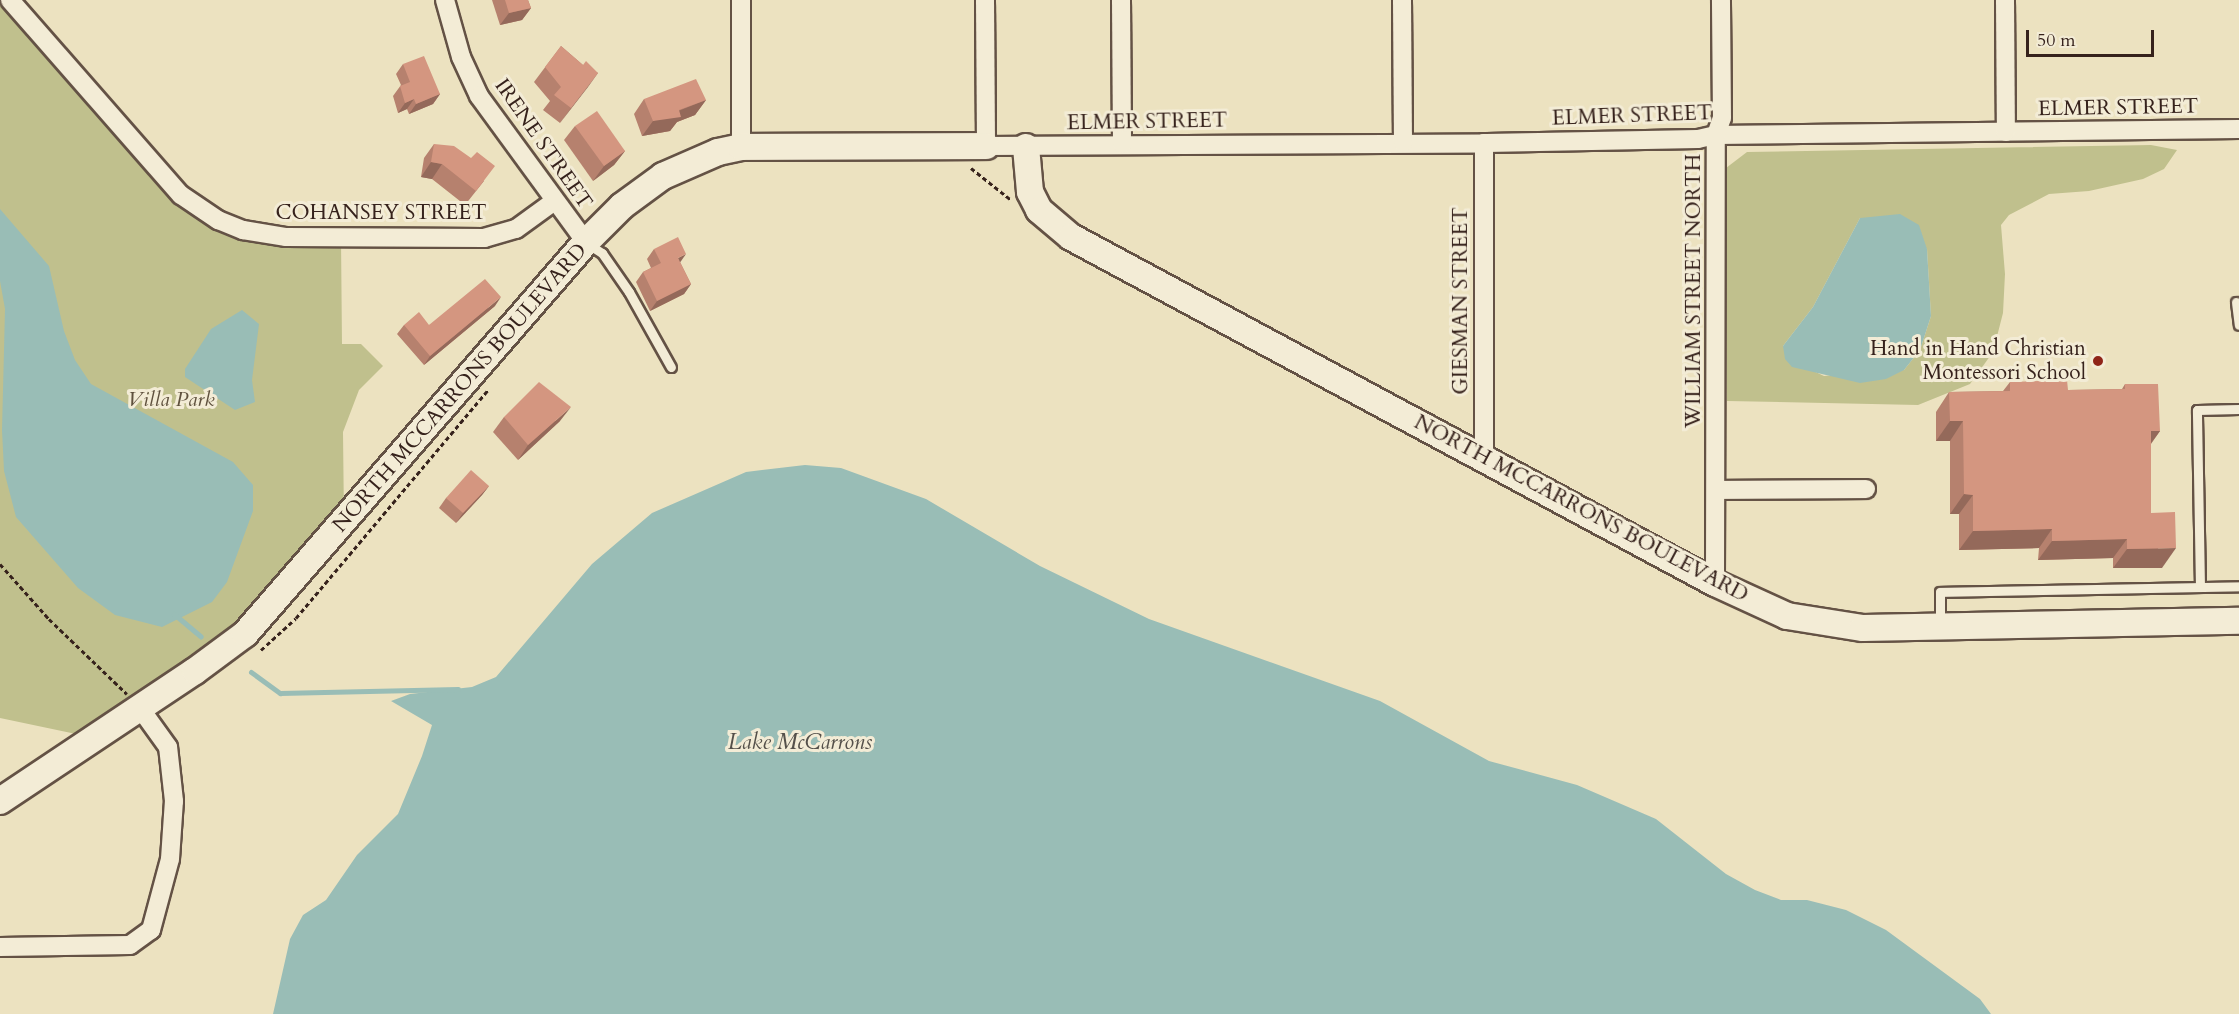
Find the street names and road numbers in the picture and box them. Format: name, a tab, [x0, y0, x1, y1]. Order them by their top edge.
street label: IRENE STREET	[489, 74, 597, 214]
street label: ELMER STREET	[2038, 94, 2198, 122]
street label: ELMER STREET	[1551, 101, 1713, 131]
street label: ELMER STREET	[1067, 108, 1227, 136]
street label: WILLIAM STREET NORTH	[1681, 154, 1707, 428]
street label: COHANSEY STREET	[275, 200, 487, 226]
street label: GIESMAN STREET	[1448, 207, 1474, 395]
street label: NORTH MCCARRONS BOULEVARD	[328, 238, 592, 538]
street label: NORTH MCCARRONS BOULEVARD	[1410, 410, 1752, 608]

